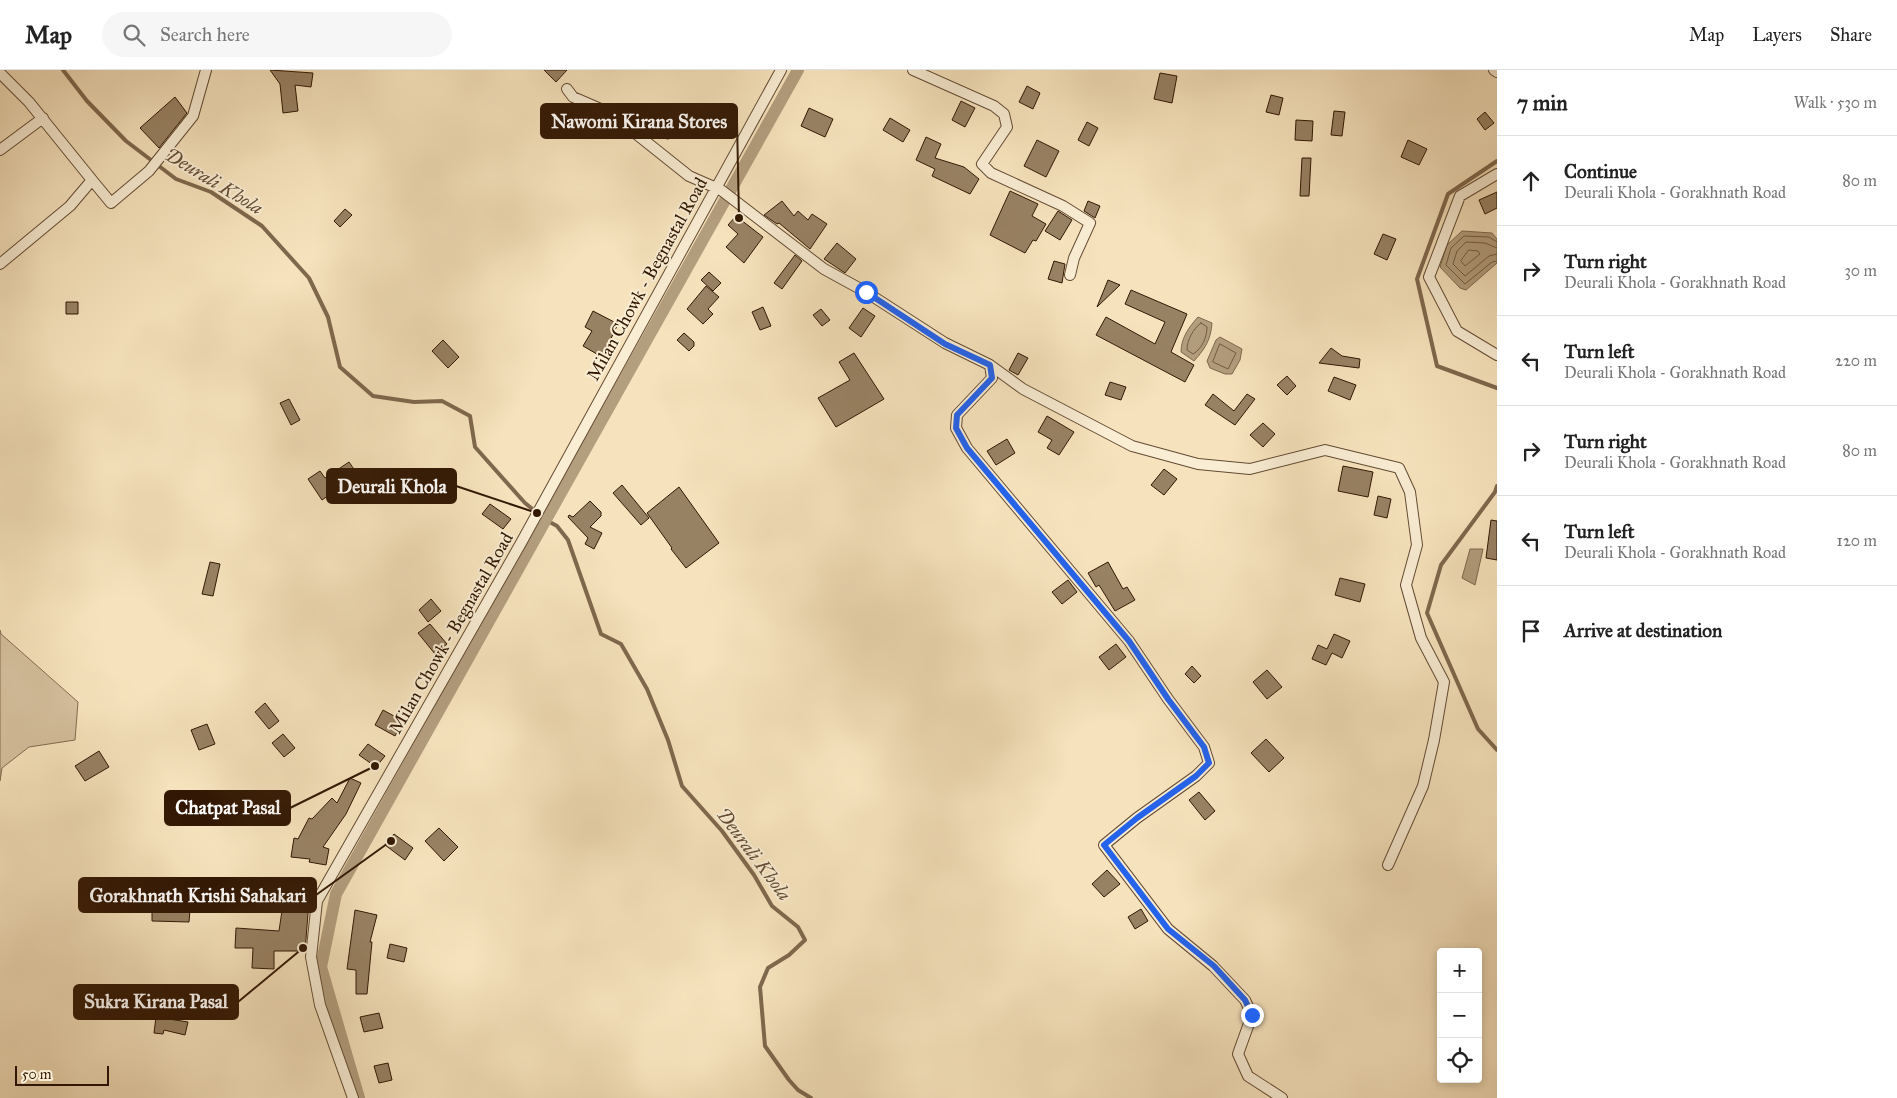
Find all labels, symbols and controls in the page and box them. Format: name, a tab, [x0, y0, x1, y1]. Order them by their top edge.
search box	[102, 12, 452, 57]
text: Map	[25, 20, 72, 50]
icon: search	[120, 21, 148, 49]
text: Search here	[160, 23, 250, 46]
text: Map	[1689, 24, 1724, 46]
text: Layers	[1752, 24, 1802, 46]
text: Share	[1830, 24, 1872, 46]
text: 7 min	[1517, 90, 1568, 116]
text: Walk · 530 m	[1794, 93, 1877, 112]
callout: Nawomi Kirana Stores	[541, 104, 737, 138]
text: Nawomi Kirana Stores	[551, 110, 727, 133]
water label: Deurali Khola	[161, 143, 267, 219]
text: Continue	[1564, 160, 1637, 183]
icon: ahead	[1517, 167, 1545, 195]
text: 80 m	[1842, 171, 1877, 190]
street label: Milan Chowk - Begnastal Road	[582, 174, 713, 385]
text: Deurali Khola - Gorakhnath Road	[1564, 183, 1786, 202]
text: Turn right	[1564, 250, 1647, 273]
icon: right	[1517, 257, 1545, 285]
text: 30 m	[1844, 261, 1877, 280]
text: Deurali Khola - Gorakhnath Road	[1564, 273, 1786, 292]
route start	[855, 281, 878, 304]
text: Turn left	[1564, 340, 1634, 363]
icon: left	[1517, 347, 1545, 375]
text: 220 m	[1835, 351, 1877, 370]
text: Deurali Khola - Gorakhnath Road	[1564, 363, 1786, 382]
text: Turn right	[1564, 430, 1647, 453]
icon: right	[1517, 437, 1545, 465]
text: 80 m	[1842, 441, 1877, 460]
text: Deurali Khola - Gorakhnath Road	[1564, 453, 1786, 472]
callout: Deurali Khola	[327, 469, 456, 503]
text: Deurali Khola	[337, 475, 448, 498]
text: Turn left	[1564, 520, 1634, 543]
icon: left	[1517, 527, 1545, 555]
street label: Milan Chowk - Begnastal Road	[384, 528, 519, 738]
text: 120 m	[1837, 531, 1877, 550]
text: Deurali Khola - Gorakhnath Road	[1564, 543, 1786, 562]
icon: arrive	[1517, 617, 1545, 645]
text: Arrive at destination	[1564, 619, 1722, 642]
callout: Chatpat Pasal	[165, 791, 290, 825]
text: Chatpat Pasal	[175, 796, 281, 820]
water label: Deurali Khola	[712, 803, 796, 905]
callout: Gorakhnath Krishi Sahakari	[79, 878, 316, 912]
text: Gorakhnath Krishi Sahakari	[89, 884, 307, 907]
map controls	[1437, 948, 1482, 1083]
button: +	[1437, 948, 1482, 993]
callout: Sukra Kirana Pasal	[74, 985, 238, 1019]
text: Sukra Kirana Pasal	[84, 990, 229, 1013]
button: −	[1437, 993, 1482, 1038]
route end	[1241, 1004, 1264, 1027]
button: locate	[1437, 1038, 1482, 1083]
scale bar	[15, 1063, 109, 1086]
text: 50 m	[22, 1066, 51, 1083]

